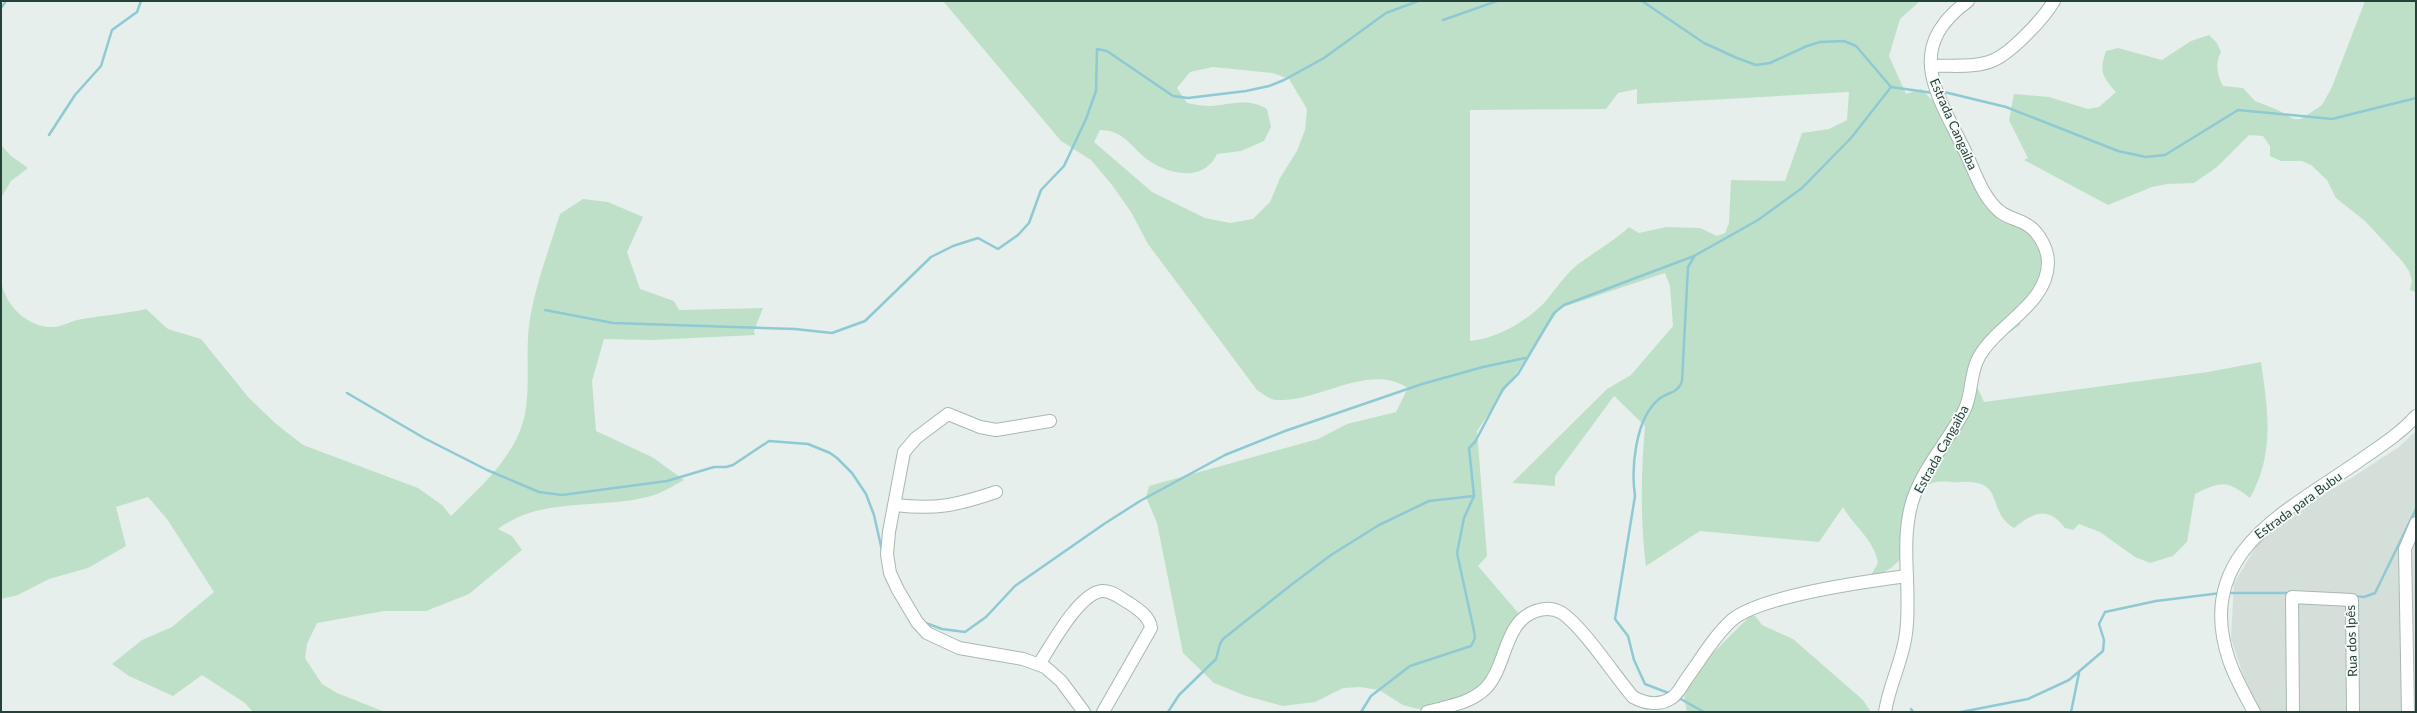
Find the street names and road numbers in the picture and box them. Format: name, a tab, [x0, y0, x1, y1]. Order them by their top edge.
street label: Estrada Cangaiba	[1927, 76, 1981, 172]
street label: Estrada Cangaiba	[1910, 402, 1972, 496]
street label: Estrada para Bubu	[2251, 468, 2345, 542]
street label: Rua dos Ipês	[2342, 604, 2360, 677]

